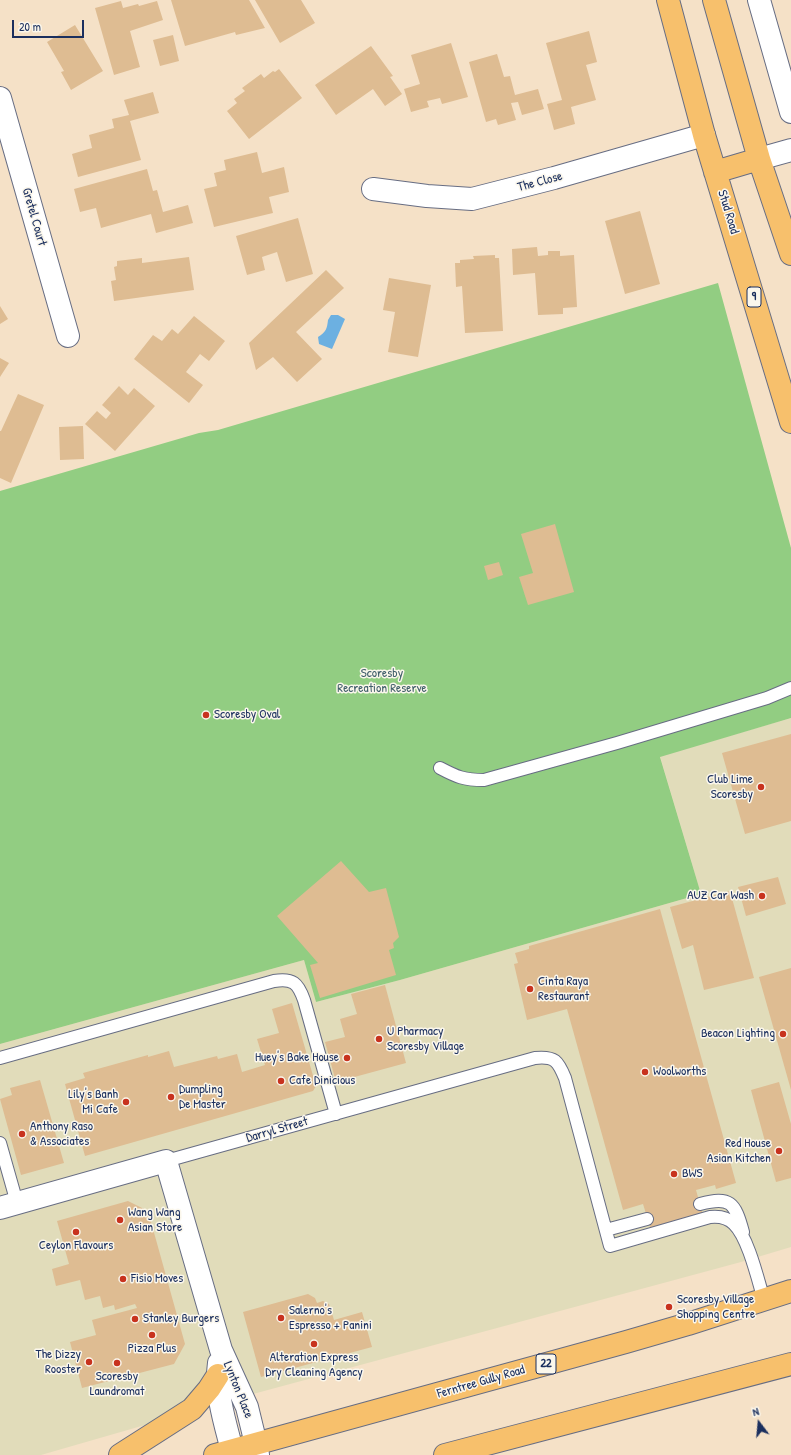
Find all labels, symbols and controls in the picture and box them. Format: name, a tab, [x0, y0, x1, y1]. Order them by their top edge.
scale bar	[14, 12, 86, 38]
text: 20 m	[19, 18, 41, 35]
street label: The Close	[516, 169, 564, 195]
street label: Gretel Court	[18, 186, 50, 248]
street label: Stud Road	[714, 188, 742, 236]
road number: 9	[747, 287, 761, 307]
park label: Scoresby Recreation Reserve	[337, 666, 427, 697]
place label: Scoresby Oval	[214, 707, 280, 723]
marker: Scoresby Oval	[201, 710, 211, 720]
place label: Club Lime Scoresby	[707, 772, 753, 803]
marker: Club Lime Scoresby	[756, 782, 766, 792]
place label: AUZ Car Wash	[687, 888, 754, 904]
marker: AUZ Car Wash	[757, 891, 767, 901]
place label: Cinta Raya Restaurant	[538, 974, 589, 1005]
marker: Cinta Raya Restaurant	[525, 984, 535, 994]
place label: U Pharmacy Scoresby Village	[387, 1024, 464, 1055]
place label: Beacon Lighting	[701, 1026, 775, 1042]
marker: Beacon Lighting	[778, 1029, 788, 1039]
marker: U Pharmacy Scoresby Village	[374, 1034, 384, 1044]
place label: Huey's Bake House	[255, 1050, 339, 1066]
marker: Huey's Bake House	[342, 1053, 352, 1063]
place label: Woolworths	[653, 1064, 706, 1080]
marker: Woolworths	[640, 1067, 650, 1077]
place label: Cafe Dinicious	[289, 1073, 355, 1089]
marker: Cafe Dinicious	[276, 1076, 286, 1086]
place label: Dumpling De Master	[179, 1082, 226, 1113]
place label: Lily's Banh Mi Cafe	[68, 1087, 118, 1118]
marker: Dumpling De Master	[166, 1092, 176, 1102]
marker: Lily's Banh Mi Cafe	[121, 1097, 131, 1107]
street label: Darryl Street	[244, 1114, 310, 1146]
place label: Anthony Raso & Associates	[30, 1119, 93, 1150]
marker: Anthony Raso & Associates	[17, 1129, 27, 1139]
place label: Red House Asian Kitchen	[707, 1136, 771, 1167]
marker: Red House Asian Kitchen	[774, 1146, 784, 1156]
place label: BWS	[682, 1166, 703, 1182]
marker: BWS	[669, 1169, 679, 1179]
place label: Wang Wang Asian Store	[128, 1205, 182, 1236]
marker: Wang Wang Asian Store	[115, 1215, 125, 1225]
marker: Ceylon Flavours	[71, 1227, 81, 1237]
place label: Ceylon Flavours	[39, 1238, 113, 1254]
place label: Fisio Moves	[131, 1271, 183, 1287]
marker: Fisio Moves	[118, 1274, 128, 1284]
place label: Scoresby Village Shopping Centre	[677, 1292, 755, 1323]
marker: Scoresby Village Shopping Centre	[664, 1302, 674, 1312]
place label: Salerno's Espresso + Panini	[289, 1303, 372, 1334]
place label: Stanley Burgers	[143, 1311, 219, 1327]
marker: Salerno's Espresso + Panini	[276, 1313, 286, 1323]
marker: Stanley Burgers	[130, 1314, 140, 1324]
marker: Pizza Plus	[147, 1330, 157, 1340]
marker: Alteration Express Dry Cleaning Agency	[309, 1339, 319, 1349]
place label: Pizza Plus	[128, 1341, 176, 1357]
place label: The Dizzy Rooster	[36, 1347, 81, 1378]
place label: Alteration Express Dry Cleaning Agency	[265, 1350, 363, 1381]
road number: 22	[536, 1354, 556, 1374]
marker: The Dizzy Rooster	[84, 1357, 94, 1367]
marker: Scoresby Laundromat	[112, 1358, 122, 1368]
street label: Lynton Place	[220, 1359, 256, 1421]
street label: Ferntree Gully Road	[435, 1362, 527, 1402]
place label: Scoresby Laundromat	[90, 1369, 144, 1400]
north arrow	[739, 1403, 779, 1443]
text: N	[751, 1404, 760, 1419]

